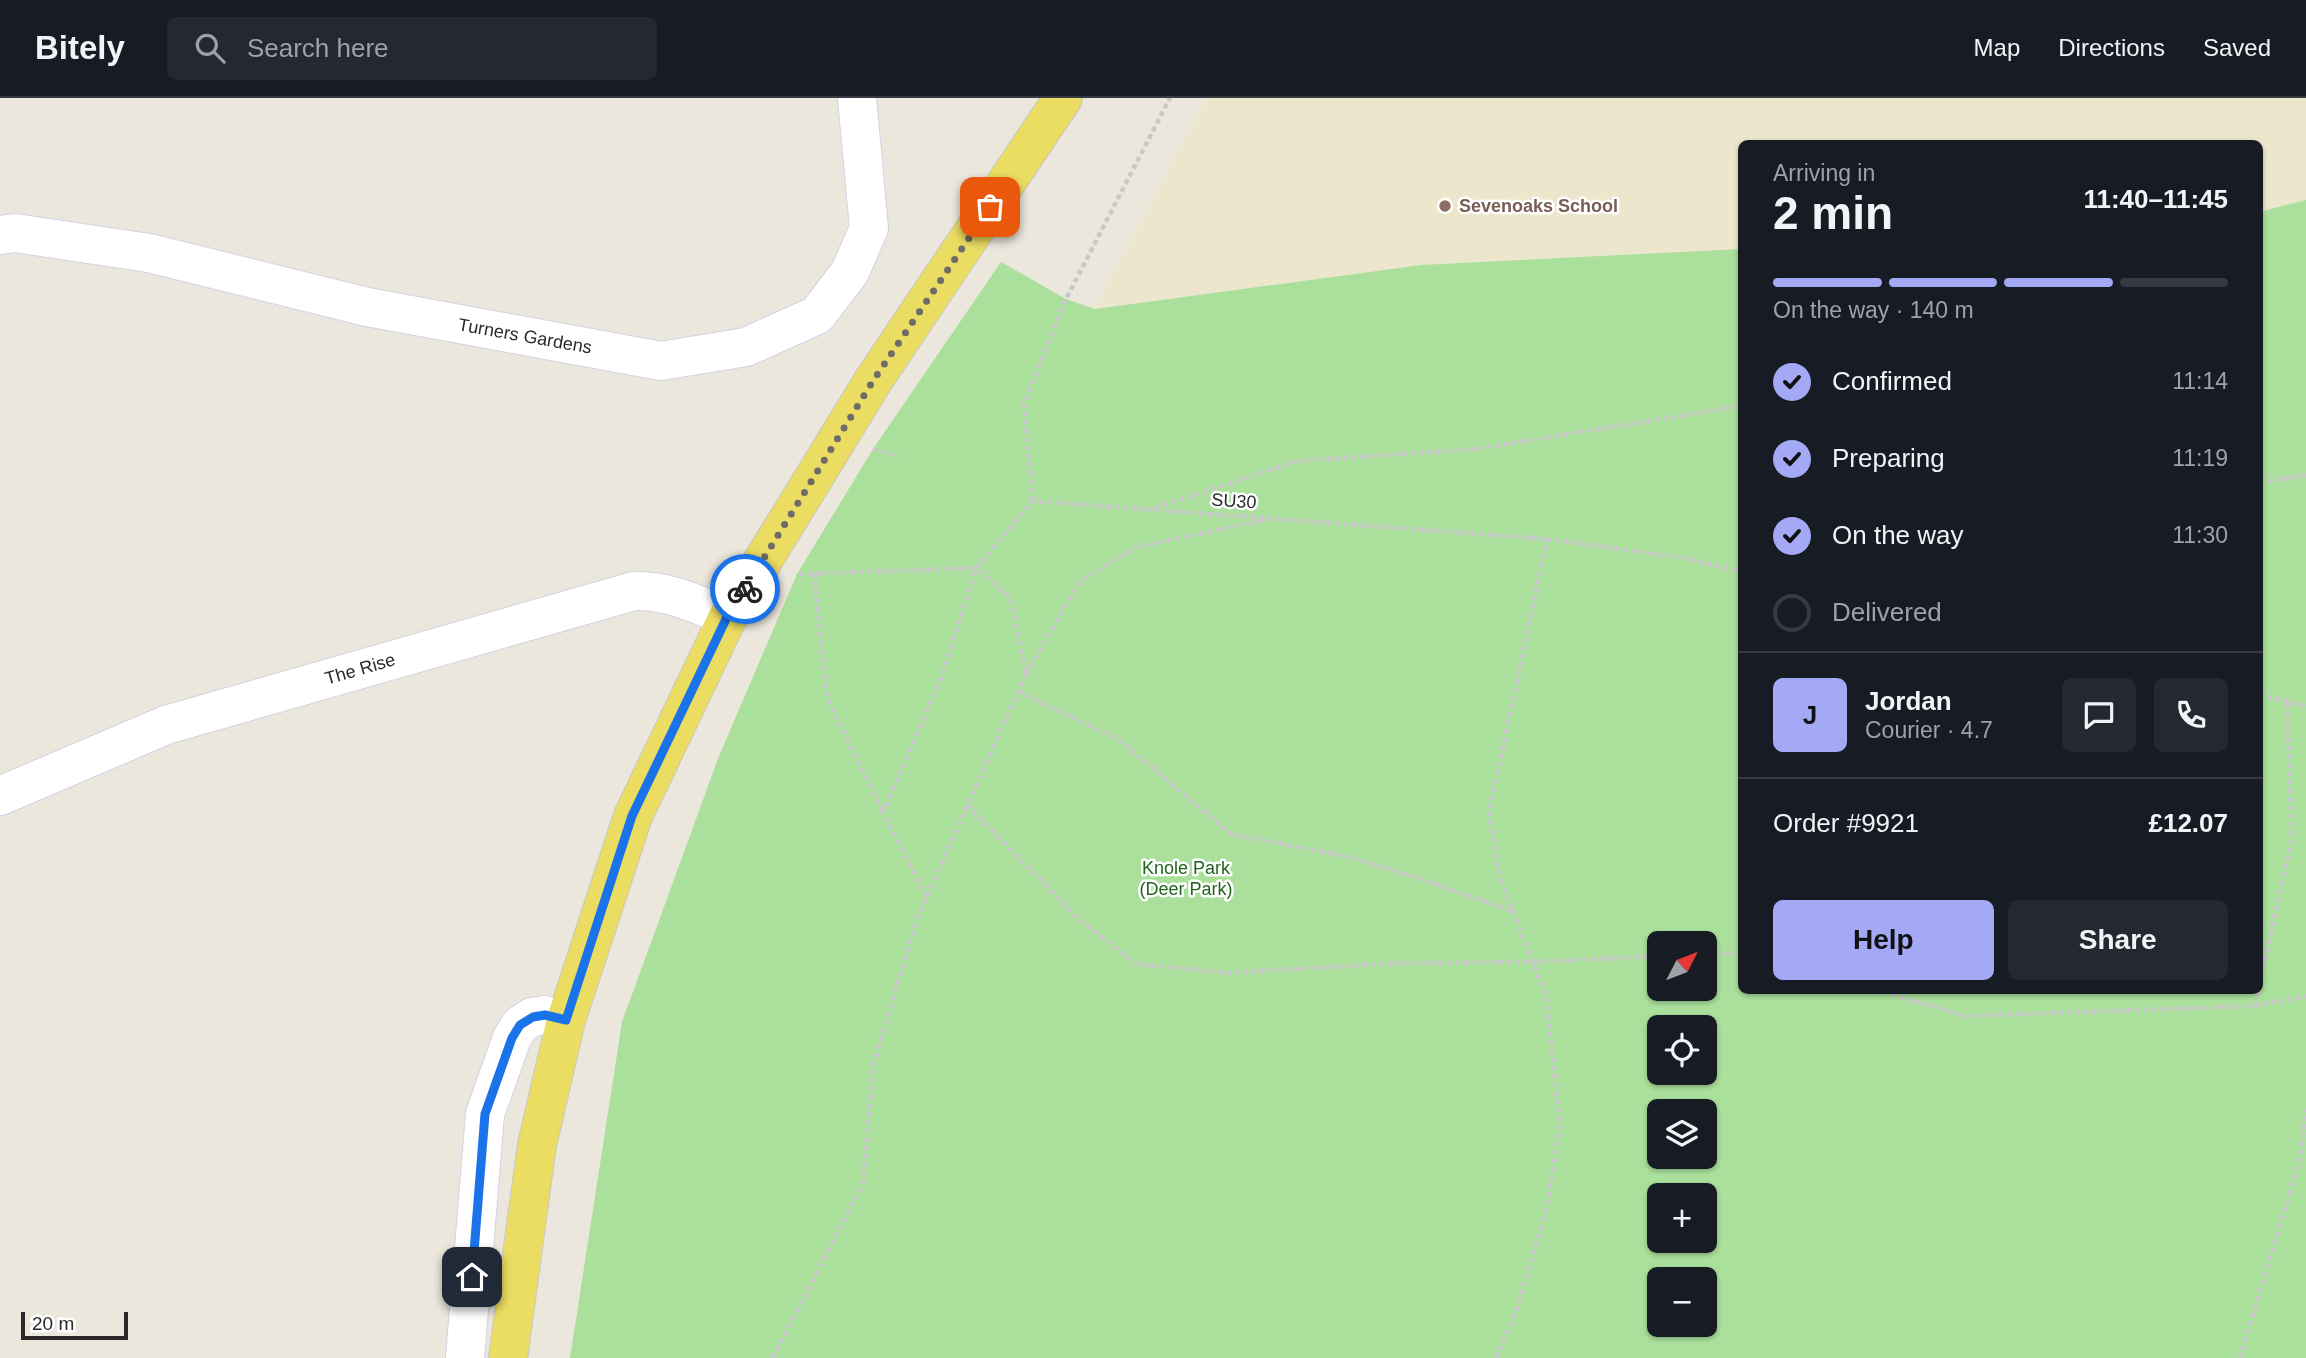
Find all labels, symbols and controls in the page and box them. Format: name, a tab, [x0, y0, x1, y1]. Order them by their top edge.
search box	[167, 17, 657, 80]
text: Bitely	[35, 29, 125, 66]
icon: search	[191, 29, 229, 67]
text: Search here	[247, 33, 389, 63]
text: Map	[1974, 34, 2020, 61]
text: Directions	[2058, 34, 2165, 61]
text: Saved	[2203, 34, 2271, 61]
text: Arriving in	[1773, 160, 1875, 186]
pin	[960, 177, 1020, 237]
text: 11:40–11:45	[2083, 184, 2228, 214]
text: 2 min	[1773, 187, 1893, 239]
icon: bag	[971, 188, 1009, 226]
place label: Sevenoaks School	[1459, 196, 1618, 216]
marker: Sevenoaks School	[1437, 198, 1453, 214]
text: On the way · 140 m	[1773, 297, 1974, 323]
street label: Turners Gardens	[457, 314, 593, 358]
icon: check	[1773, 363, 1811, 401]
text: Confirmed	[1832, 366, 1952, 396]
text: 11:14	[2172, 368, 2228, 394]
icon: check	[1773, 440, 1811, 478]
text: Preparing	[1832, 443, 1945, 473]
text: 11:19	[2172, 445, 2228, 471]
street label: SU30	[1211, 489, 1257, 513]
icon: check	[1773, 517, 1811, 555]
text: On the way	[1832, 520, 1964, 550]
text: 11:30	[2172, 522, 2228, 548]
courier	[710, 554, 780, 624]
icon: bike	[726, 570, 764, 608]
text: Delivered	[1832, 597, 1942, 627]
street label: The Rise	[323, 649, 397, 689]
button: chat	[2062, 678, 2136, 752]
button: phone	[2154, 678, 2228, 752]
text: Jordan	[1865, 686, 1952, 716]
text: J	[1803, 700, 1817, 730]
text: Courier · 4.7	[1865, 717, 1993, 743]
text: Order #9921	[1773, 808, 1919, 838]
text: £12.07	[2148, 808, 2228, 838]
park label: Knole Park (Deer Park)	[1139, 858, 1233, 899]
button: Help	[1773, 900, 1994, 980]
button: Share	[2008, 900, 2228, 980]
north arrow	[1647, 931, 1717, 1001]
map controls	[1647, 931, 1717, 1337]
button: locate	[1647, 1015, 1717, 1085]
button: layers	[1647, 1099, 1717, 1169]
button: +	[1647, 1183, 1717, 1253]
pin	[442, 1247, 502, 1307]
icon: home	[453, 1258, 491, 1296]
button: −	[1647, 1267, 1717, 1337]
scale bar	[21, 1309, 128, 1341]
text: 20 m	[32, 1313, 74, 1334]

